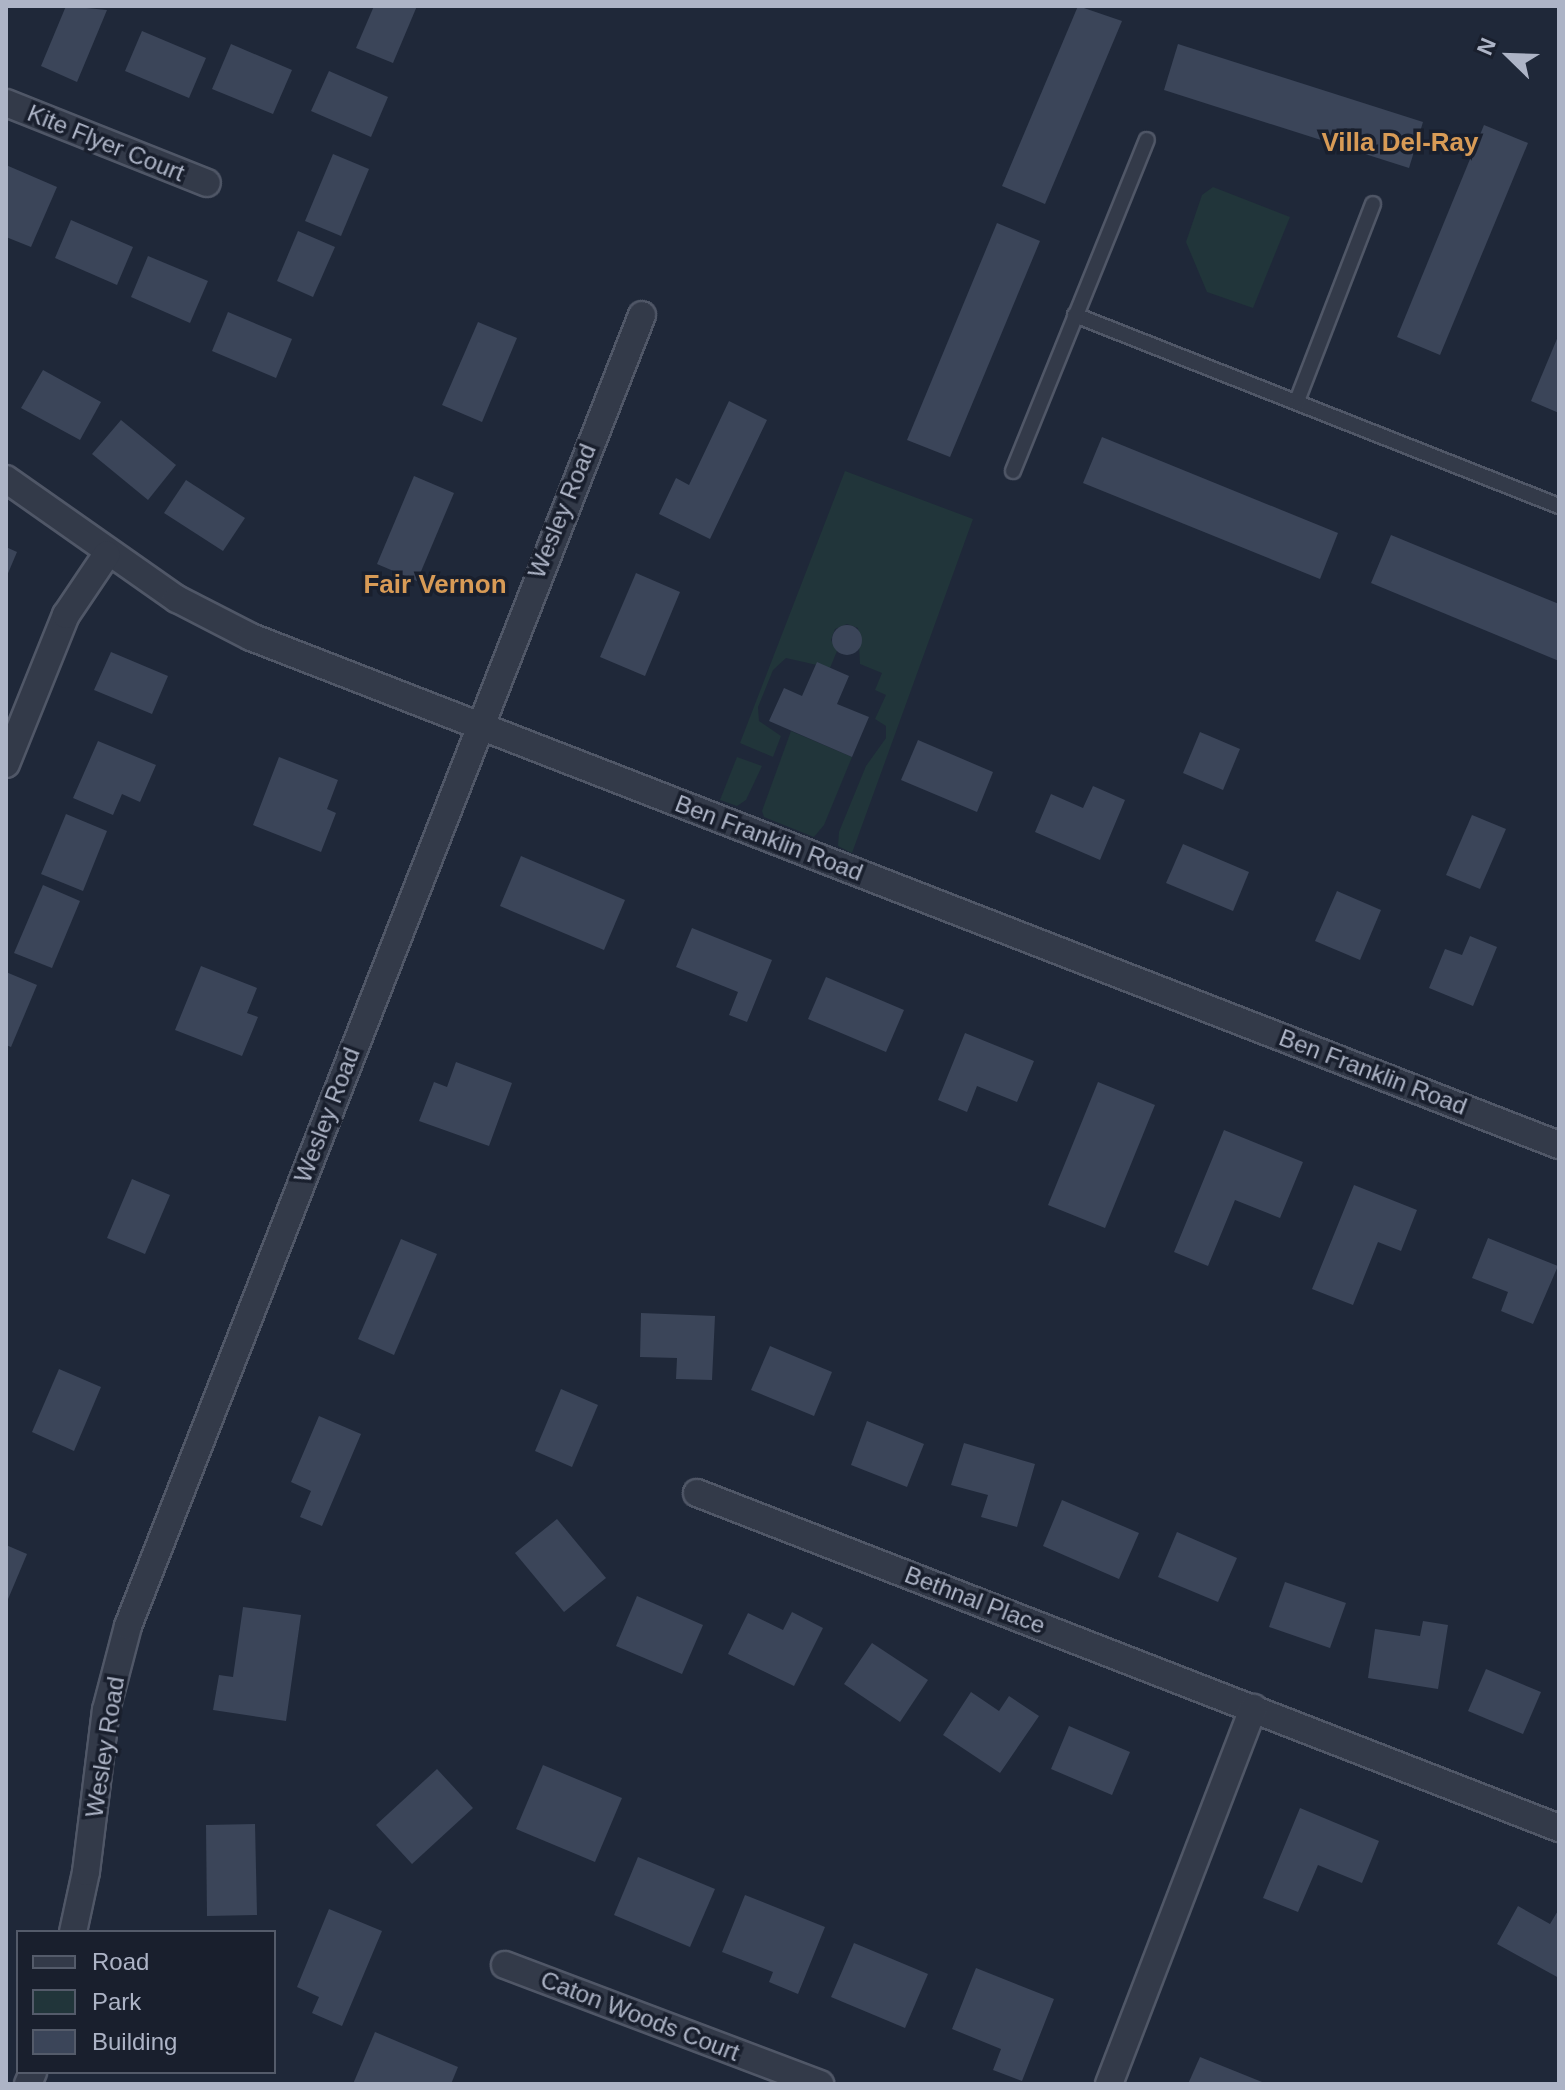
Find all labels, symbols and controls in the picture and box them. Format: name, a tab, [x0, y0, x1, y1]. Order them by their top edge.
north arrow	[1469, 16, 1549, 96]
text: N	[1472, 34, 1501, 59]
street label: Kite Flyer Court	[23, 98, 189, 188]
district label: Villa Del-Ray	[1321, 127, 1479, 159]
street label: Wesley Road	[522, 440, 602, 582]
district label: Fair Vernon	[363, 569, 507, 601]
street label: Ben Franklin Road	[671, 789, 867, 887]
street label: Ben Franklin Road	[1275, 1023, 1471, 1121]
street label: Wesley Road	[288, 1043, 366, 1187]
street label: Bethnal Place	[901, 1560, 1049, 1640]
street label: Wesley Road	[80, 1674, 130, 1820]
legend	[16, 1930, 276, 2074]
text: Road	[92, 1948, 149, 1975]
street label: Caton Woods Court	[537, 1965, 743, 2067]
text: Park	[92, 1988, 141, 2015]
text: Building	[92, 2028, 177, 2055]

